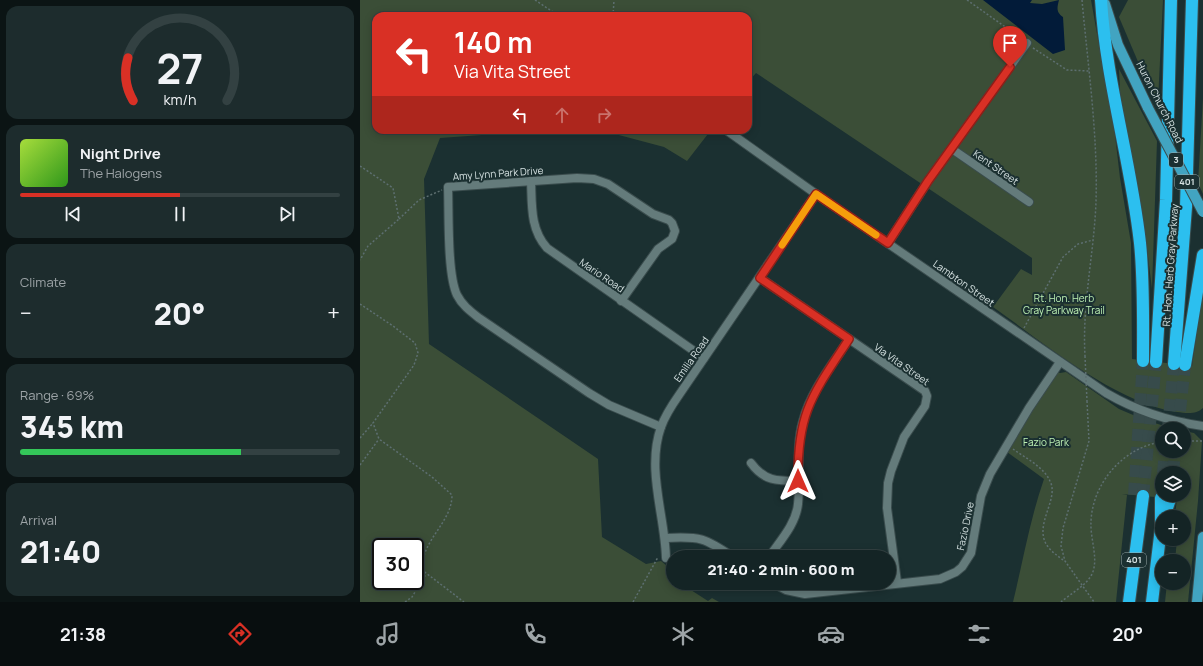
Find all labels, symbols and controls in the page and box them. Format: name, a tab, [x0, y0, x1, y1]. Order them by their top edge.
text: 140 m	[454, 23, 533, 61]
pin	[993, 26, 1027, 67]
icon: left	[388, 28, 440, 80]
icon: arrive	[999, 32, 1021, 54]
text: 27	[157, 39, 203, 95]
text: Via Vita Street	[454, 59, 571, 83]
street label: Huron Church Road	[1133, 59, 1187, 145]
text: km/h	[163, 89, 197, 108]
icon: left	[509, 104, 531, 126]
icon: ahead	[551, 104, 573, 126]
icon: right	[593, 104, 615, 126]
text: Night Drive	[80, 143, 161, 164]
street label: Kent Street	[970, 146, 1022, 188]
road number: 3	[1169, 153, 1183, 167]
street label: Amy Lynn Park Drive	[452, 163, 544, 183]
text: The Halogens	[80, 164, 162, 182]
road number: 401	[1175, 175, 1199, 189]
street label: Rt. Hon. Herb Gray Parkway	[1159, 202, 1181, 327]
icon: previous	[62, 203, 84, 225]
icon: pause	[169, 203, 191, 225]
icon: next	[276, 203, 298, 225]
street label: Mario Road	[577, 255, 627, 295]
street label: Lambton Street	[930, 257, 998, 309]
text: Climate	[20, 273, 66, 291]
park label: Rt. Hon. Herb Gray Parkway Trail	[1023, 291, 1105, 317]
text: 20°	[154, 293, 206, 334]
text: −	[20, 298, 32, 328]
text: +	[327, 298, 340, 328]
street label: Emilia Road	[670, 333, 712, 384]
street label: Via Vita Street	[871, 340, 933, 388]
text: Range · 69%	[20, 386, 94, 404]
text: 345 km	[20, 406, 124, 447]
map controls	[1155, 422, 1191, 590]
button: search	[1155, 422, 1191, 458]
park label: Fazio Park	[1023, 435, 1070, 449]
position arrow	[777, 460, 819, 502]
button: layers	[1155, 466, 1191, 502]
street label: Fazio Drive	[953, 500, 977, 552]
button: +	[1155, 510, 1191, 546]
text: Arrival	[20, 511, 57, 529]
text: 21:40	[20, 531, 101, 572]
speed limit sign: 30	[372, 538, 424, 590]
road number: 401	[1122, 553, 1146, 567]
button: −	[1155, 554, 1191, 590]
text: 21:40 · 2 min · 600 m	[707, 559, 855, 580]
icon: directions	[226, 620, 254, 648]
icon: music	[374, 620, 402, 648]
icon: phone	[521, 620, 549, 648]
icon: climate	[669, 620, 697, 648]
icon: car	[817, 620, 845, 648]
icon: filters	[965, 620, 993, 648]
text: 21:38	[60, 622, 106, 646]
text: 20°	[1112, 622, 1143, 646]

